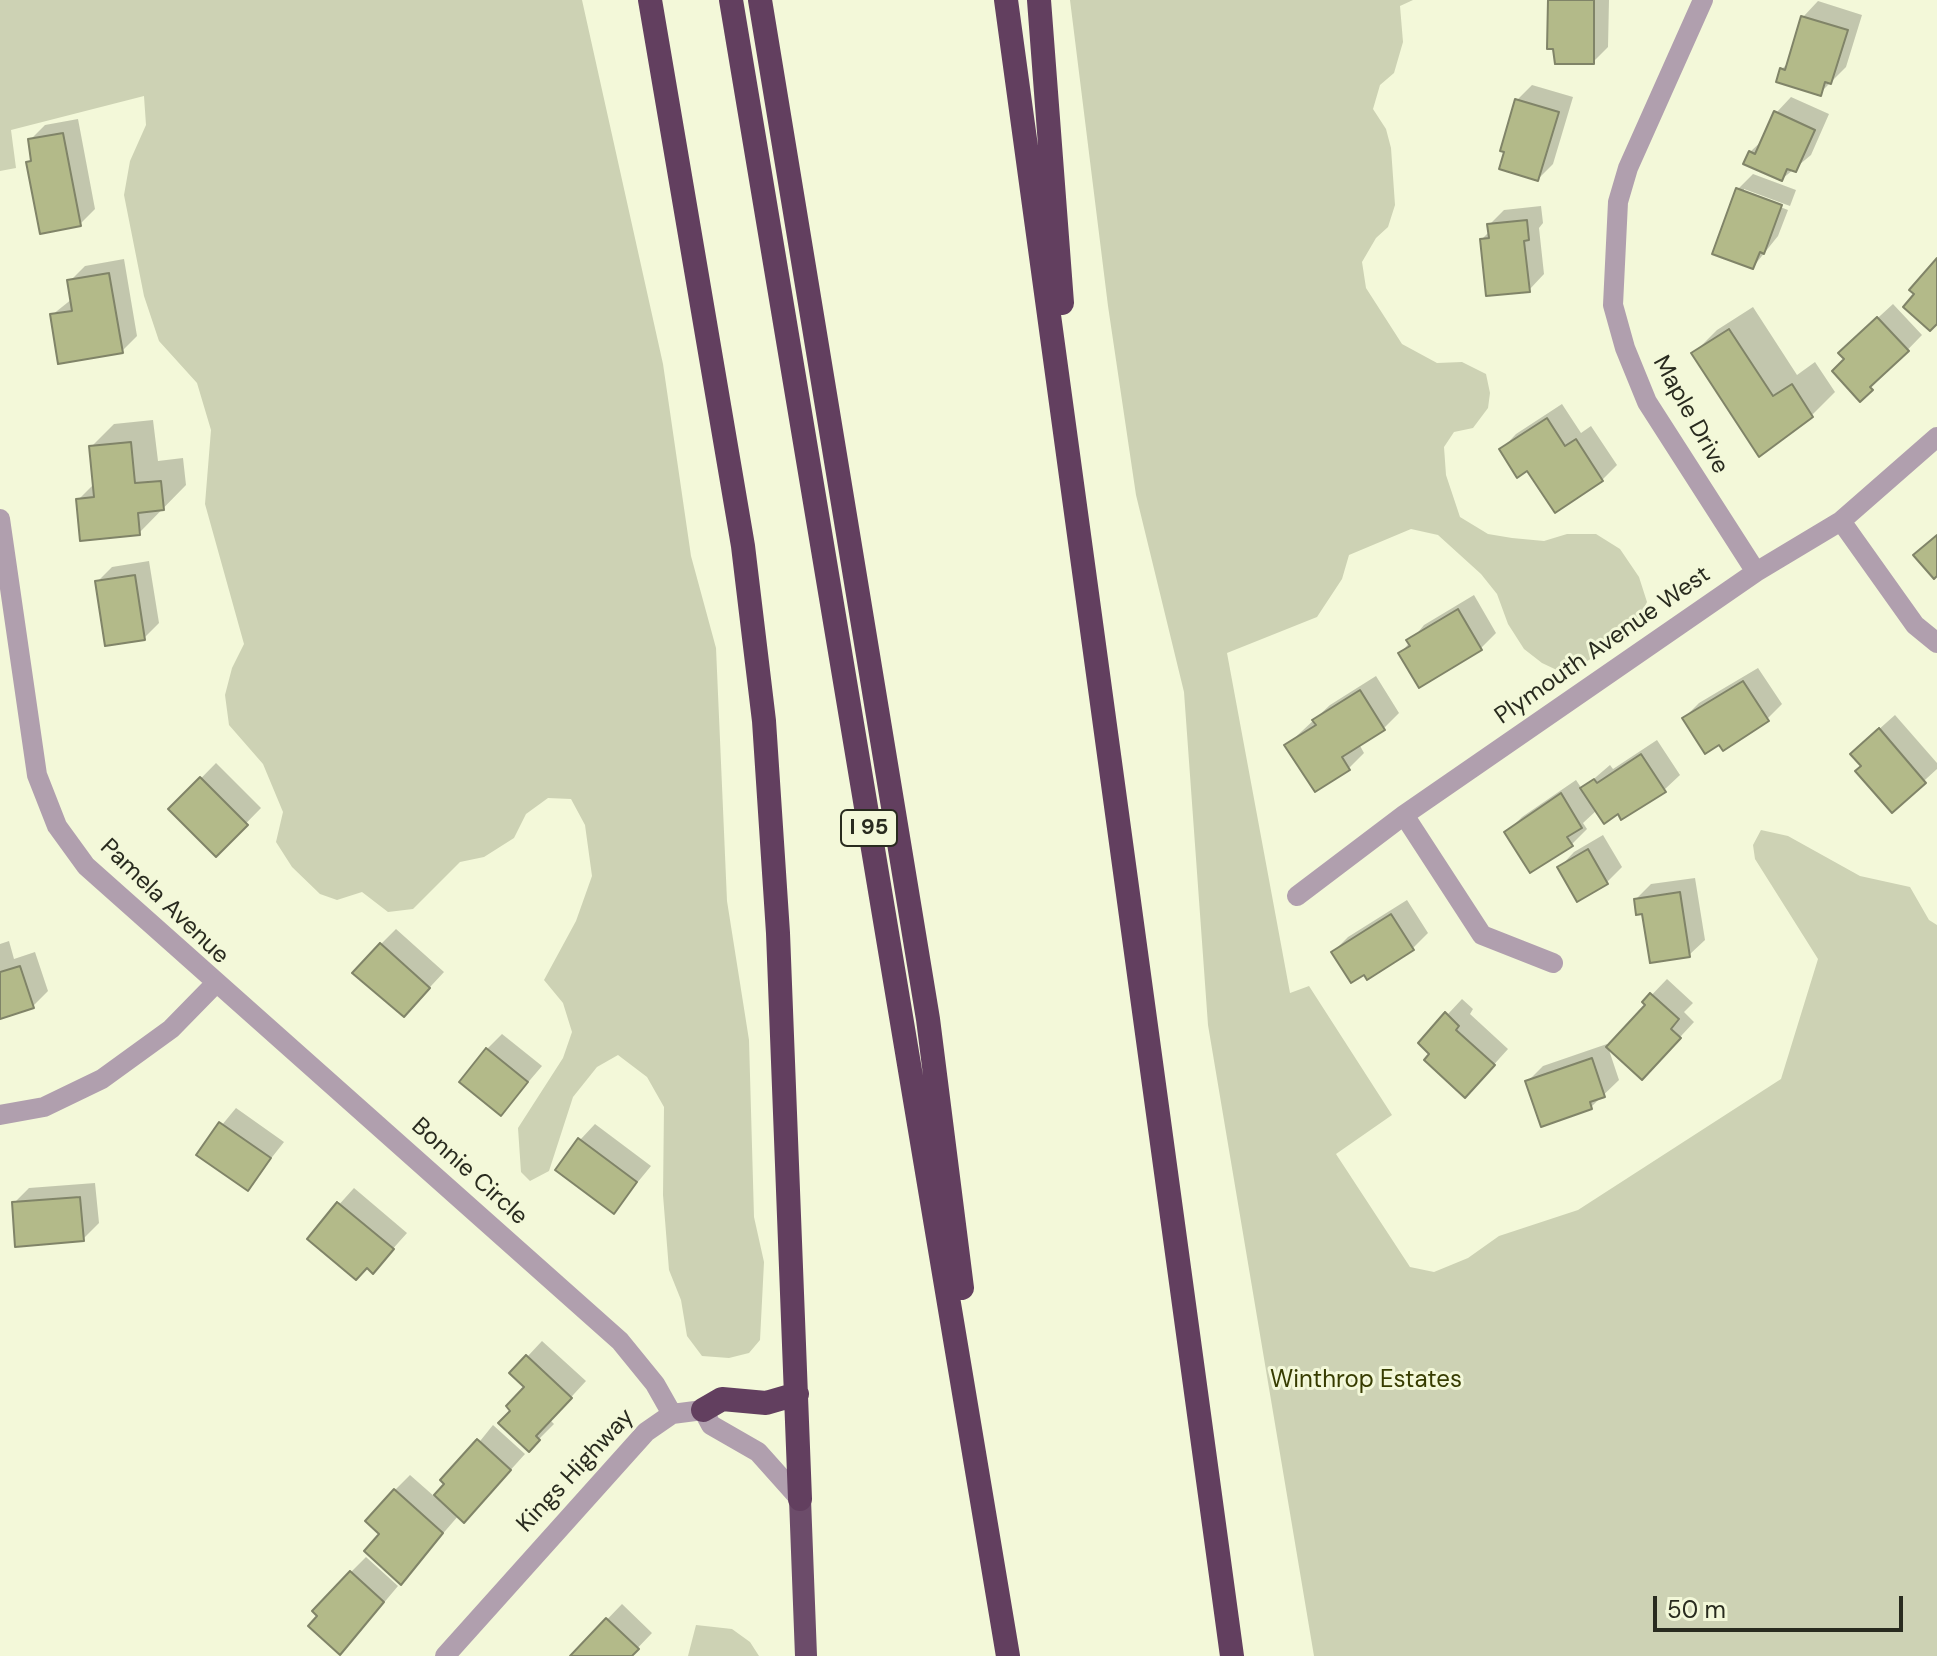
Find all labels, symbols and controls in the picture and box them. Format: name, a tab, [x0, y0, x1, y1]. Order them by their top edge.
street label: Maple Drive	[1646, 351, 1734, 479]
street label: Plymouth Avenue West	[1490, 561, 1716, 731]
road number: I 95	[841, 810, 897, 846]
street label: Pamela Avenue	[94, 833, 234, 971]
street label: Bonnie Circle	[405, 1112, 533, 1232]
park label: Winthrop Estates	[1270, 1367, 1462, 1395]
street label: Kings Highway	[511, 1403, 641, 1539]
scale bar	[1657, 1580, 1907, 1630]
text: 50 m	[1667, 1594, 1726, 1625]

